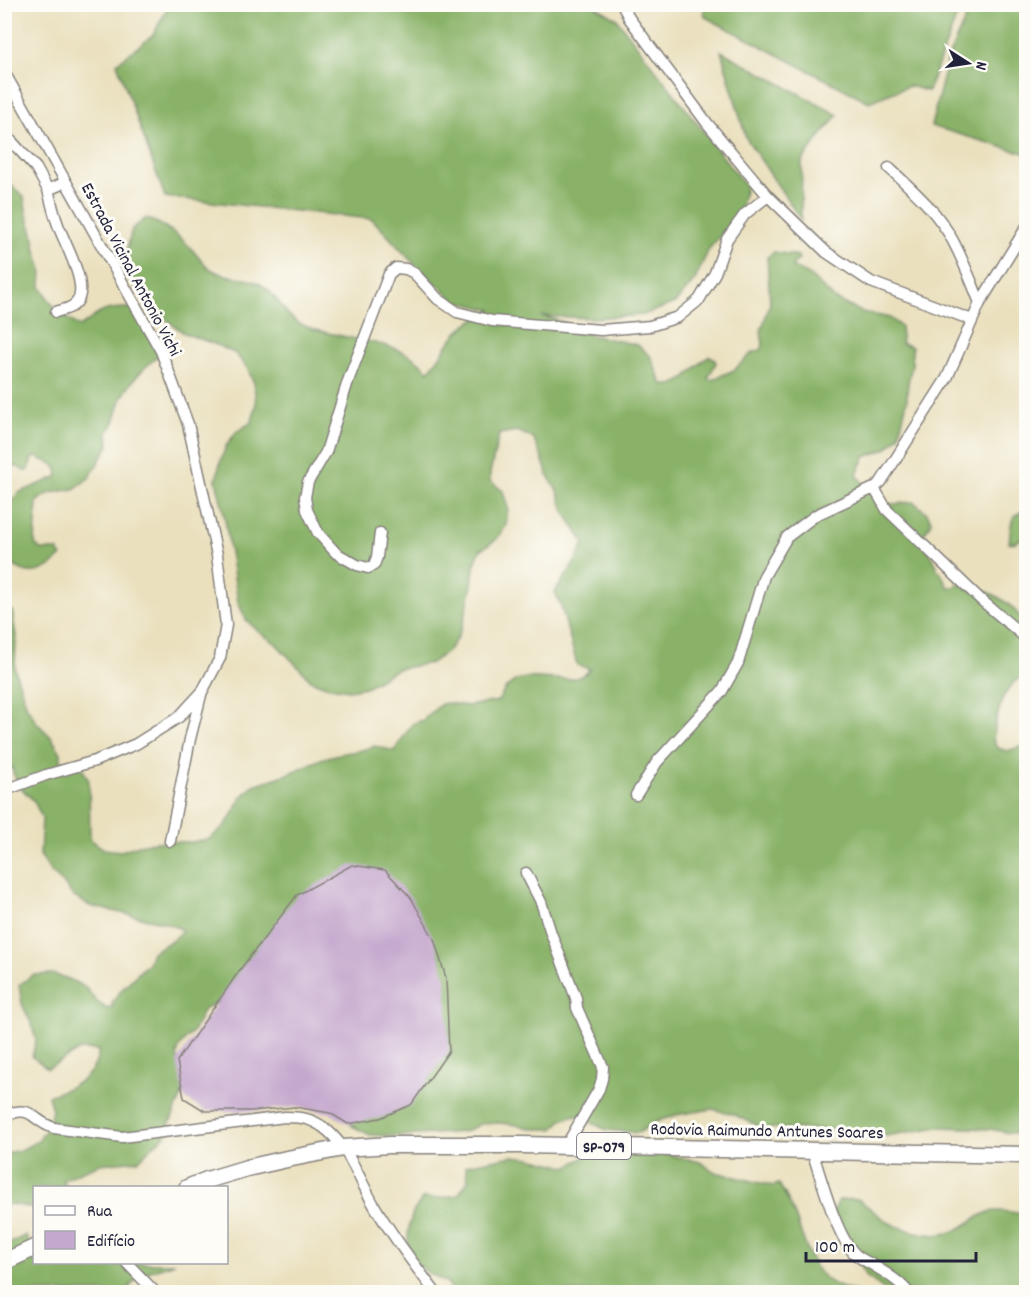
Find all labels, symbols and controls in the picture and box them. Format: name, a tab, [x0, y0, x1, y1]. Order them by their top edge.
north arrow	[938, 33, 998, 93]
text: N	[968, 59, 992, 72]
street label: Estrada Vicinal Antonio Vichi	[73, 179, 186, 361]
street label: Rodovia Raimundo Antunes Soares	[650, 1118, 884, 1147]
road number: SP-079	[577, 1133, 631, 1159]
legend	[33, 1186, 228, 1264]
text: Rua	[87, 1200, 113, 1225]
scale bar	[806, 1225, 976, 1263]
text: Edifício	[87, 1230, 135, 1255]
text: 100 m	[815, 1236, 855, 1261]

